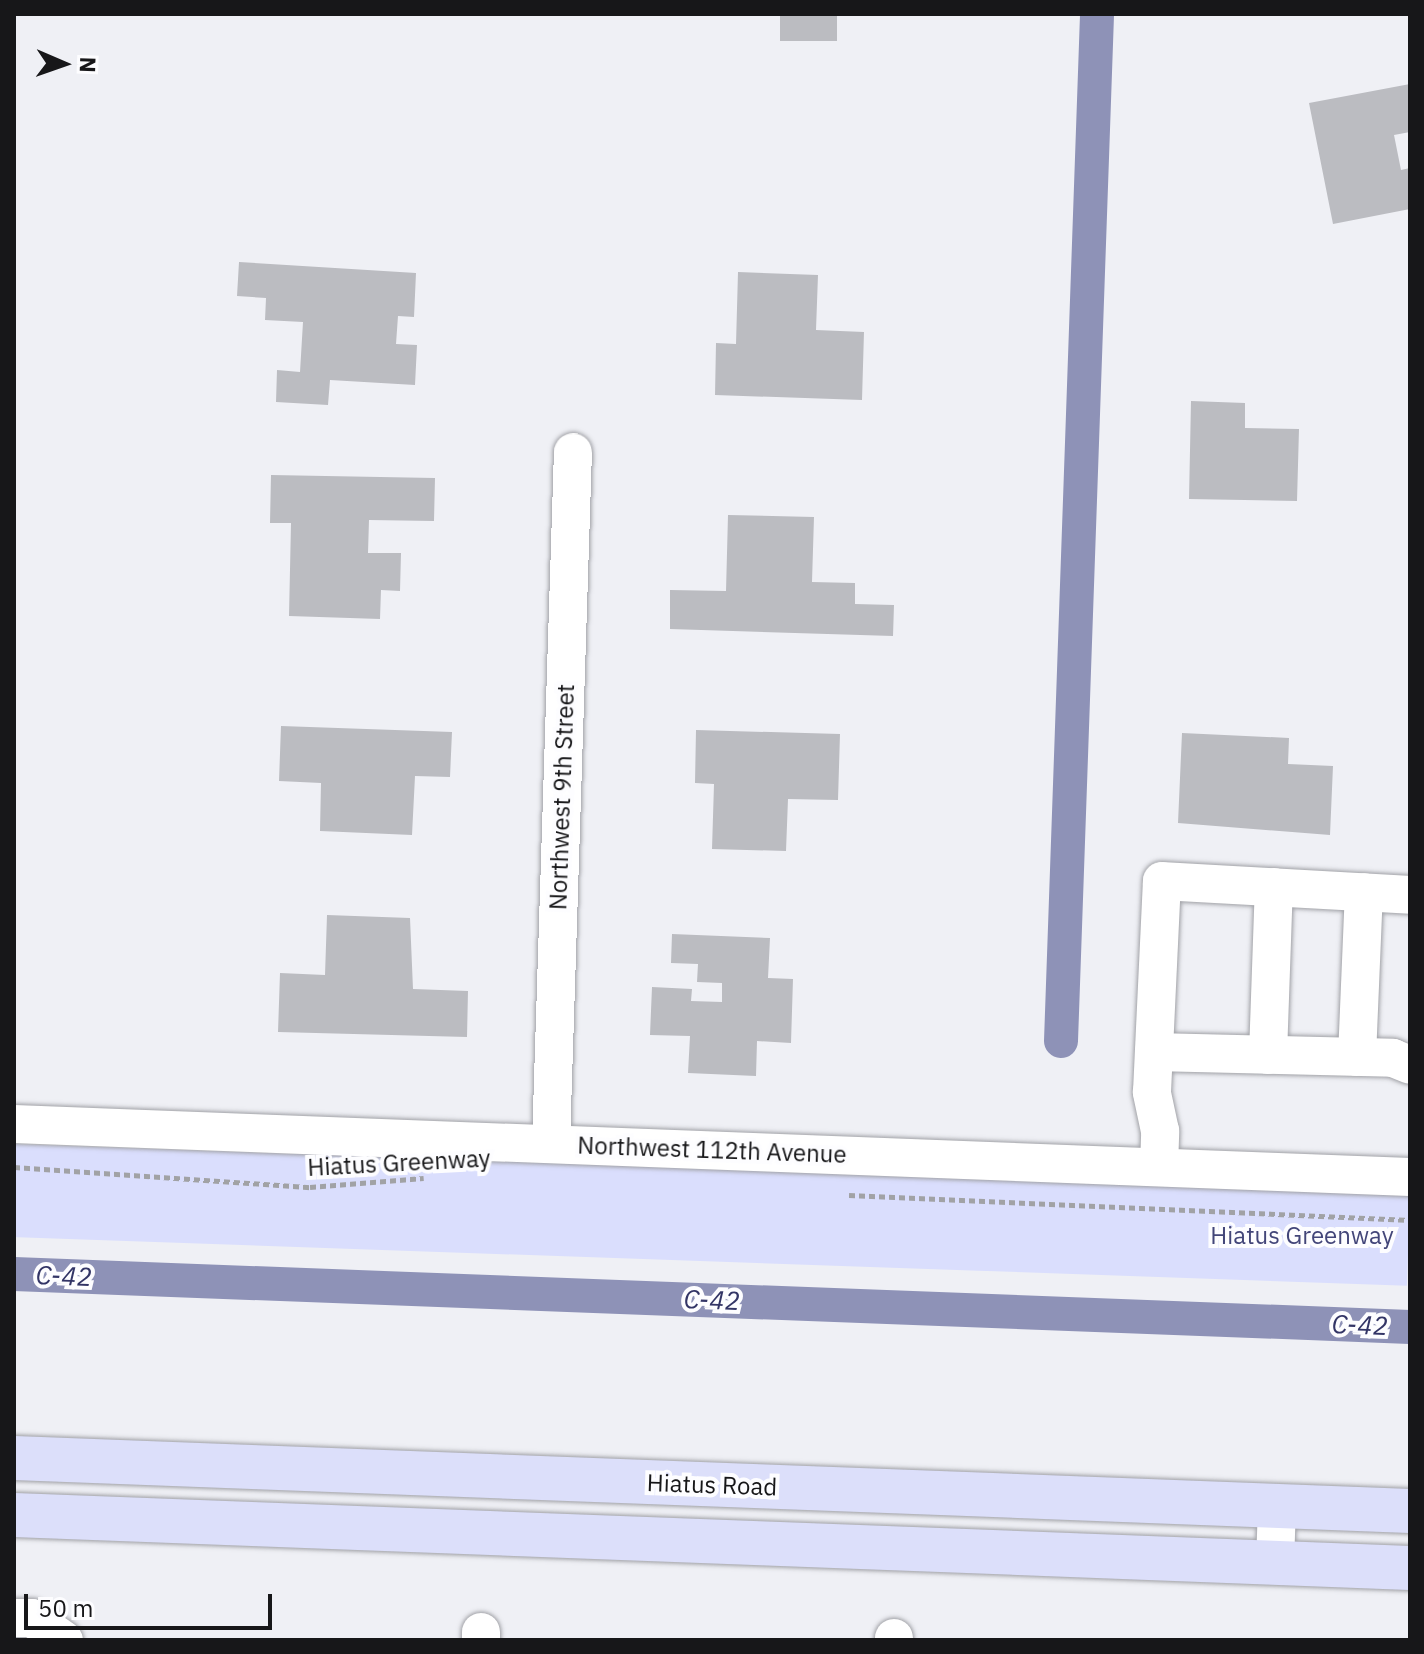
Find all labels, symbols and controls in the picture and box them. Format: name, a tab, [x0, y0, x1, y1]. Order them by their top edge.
north arrow	[24, 24, 104, 104]
text: N	[74, 56, 103, 73]
street label: Northwest 9th Street	[544, 683, 580, 911]
street label: Northwest 112th Avenue	[577, 1131, 847, 1169]
street label: Hiatus Greenway	[307, 1144, 491, 1182]
park label: Hiatus Greenway	[1210, 1222, 1394, 1250]
water label: C-42	[35, 1259, 93, 1293]
water label: C-42	[683, 1283, 741, 1317]
water label: C-42	[1331, 1308, 1389, 1342]
street label: Hiatus Road	[646, 1468, 778, 1502]
scale bar	[28, 1578, 276, 1628]
text: 50 m	[38, 1592, 93, 1624]

